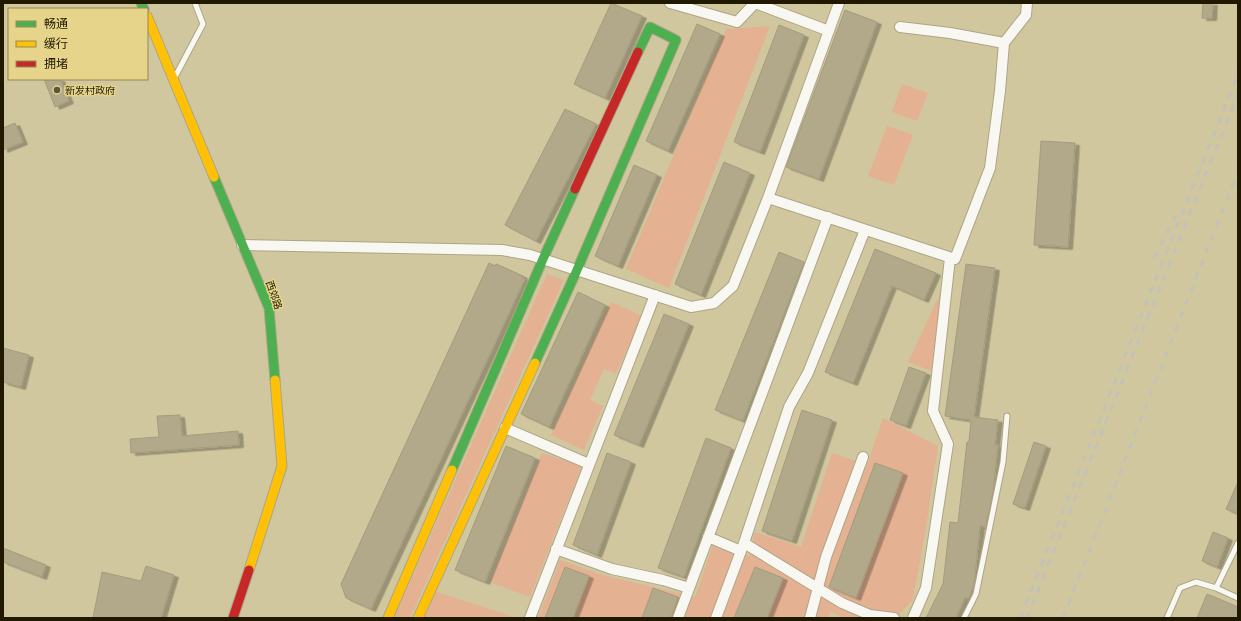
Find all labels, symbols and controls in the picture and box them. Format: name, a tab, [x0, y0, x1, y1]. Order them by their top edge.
legend	[8, 8, 148, 80]
text: 畅通	[44, 16, 68, 31]
text: 缓行	[44, 36, 68, 51]
text: 拥堵	[44, 56, 68, 71]
place label: 新发村政府	[65, 84, 115, 97]
marker: 新发村政府	[52, 85, 62, 95]
street label: 西郊路	[263, 279, 285, 311]

